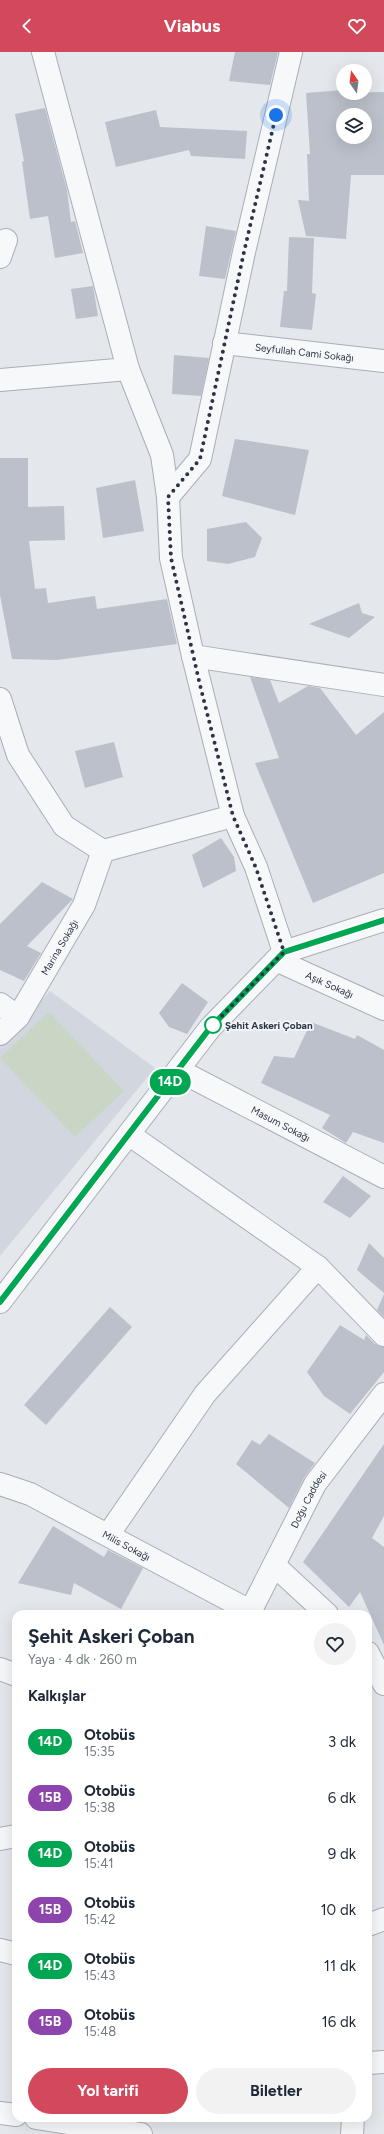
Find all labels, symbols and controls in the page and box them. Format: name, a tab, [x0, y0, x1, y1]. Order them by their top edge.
icon: back	[16, 15, 38, 37]
text: Viabus	[164, 15, 220, 37]
icon: heart	[346, 15, 368, 37]
north arrow	[336, 64, 372, 100]
map controls	[336, 64, 372, 144]
your location	[266, 105, 286, 125]
button: layers	[336, 108, 372, 144]
street label: Seyfullah Cami Sokağı	[254, 341, 355, 365]
street label: Marina Sokağı	[38, 917, 81, 977]
street label: Aşık Sokağı	[304, 968, 356, 1001]
marker: Şehit Askeri Çoban	[204, 1016, 222, 1034]
place label: Şehit Askeri Çoban	[225, 1019, 313, 1032]
line badge: 14D	[147, 1069, 193, 1095]
text: 14D	[158, 1073, 182, 1090]
street label: Masum Sokağı	[249, 1103, 312, 1145]
street label: Doğu Caddesi	[288, 1469, 330, 1530]
street label: Milis Sokağı	[100, 1528, 153, 1564]
button: heart	[314, 1623, 356, 1665]
text: Şehit Askeri Çoban	[28, 1625, 194, 1648]
text: Yaya · 4 dk · 260 m	[28, 1652, 137, 1667]
text: Kalkışlar	[28, 1687, 86, 1705]
text: Otobüs	[84, 1726, 135, 1744]
text: 14D	[38, 1733, 62, 1750]
text: 3 dk	[328, 1733, 356, 1751]
text: 15:35	[84, 1744, 115, 1759]
text: Otobüs	[84, 1782, 135, 1800]
text: 15B	[39, 1789, 61, 1806]
text: 6 dk	[328, 1789, 356, 1807]
text: 15:38	[84, 1800, 115, 1815]
text: Otobüs	[84, 1838, 135, 1856]
text: 14D	[38, 1845, 62, 1862]
text: 9 dk	[328, 1845, 356, 1863]
text: 15:41	[84, 1856, 114, 1871]
text: Otobüs	[84, 1894, 135, 1912]
text: 15B	[39, 1901, 61, 1918]
text: 10 dk	[320, 1901, 356, 1919]
text: 15:42	[84, 1912, 115, 1927]
text: Otobüs	[84, 1950, 135, 1968]
text: 14D	[38, 1957, 62, 1974]
text: 11 dk	[324, 1957, 356, 1975]
text: 15:43	[84, 1968, 115, 1983]
text: Otobüs	[84, 2006, 135, 2024]
text: 15B	[39, 2013, 61, 2030]
text: 16 dk	[322, 2013, 356, 2031]
text: 15:48	[84, 2024, 116, 2039]
button: Yol tarifi	[28, 2068, 188, 2114]
button: Biletler	[196, 2068, 356, 2114]

